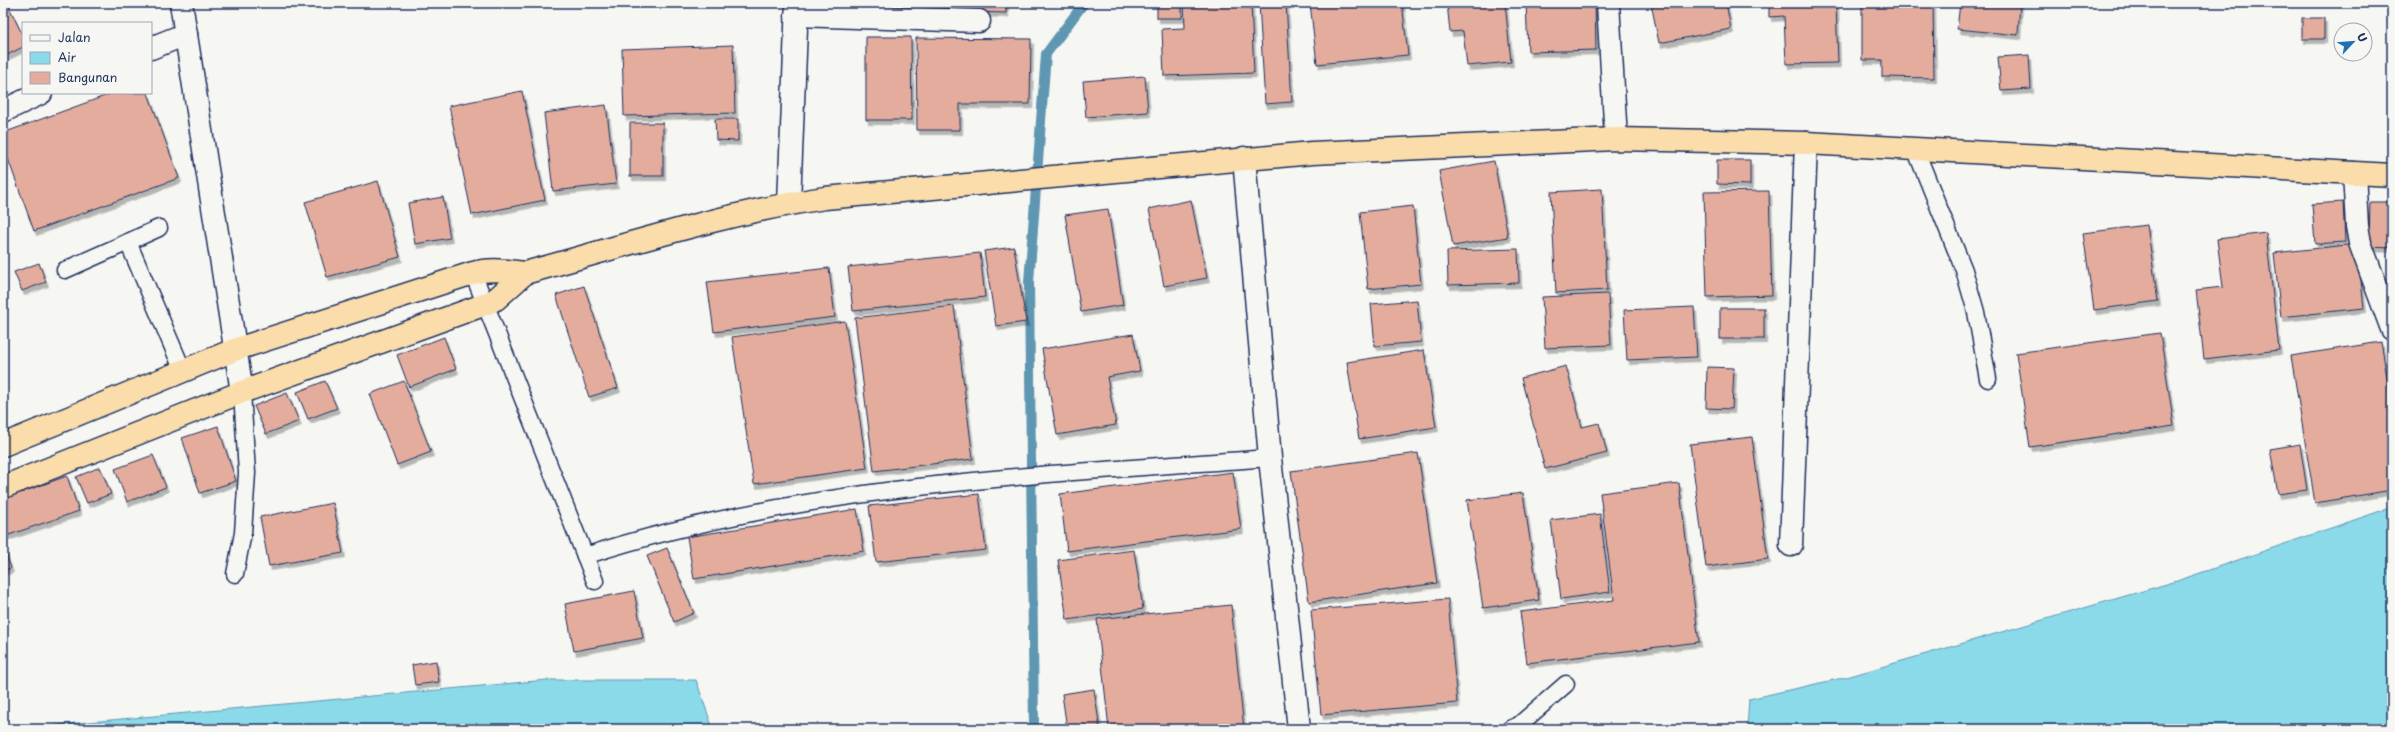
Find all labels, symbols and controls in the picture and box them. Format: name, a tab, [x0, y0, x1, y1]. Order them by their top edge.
legend	[22, 22, 152, 94]
north arrow	[2333, 22, 2373, 62]
text: Jalan	[58, 28, 91, 46]
text: U	[2353, 30, 2372, 45]
text: Air	[58, 48, 77, 66]
text: Bangunan	[58, 68, 117, 86]

